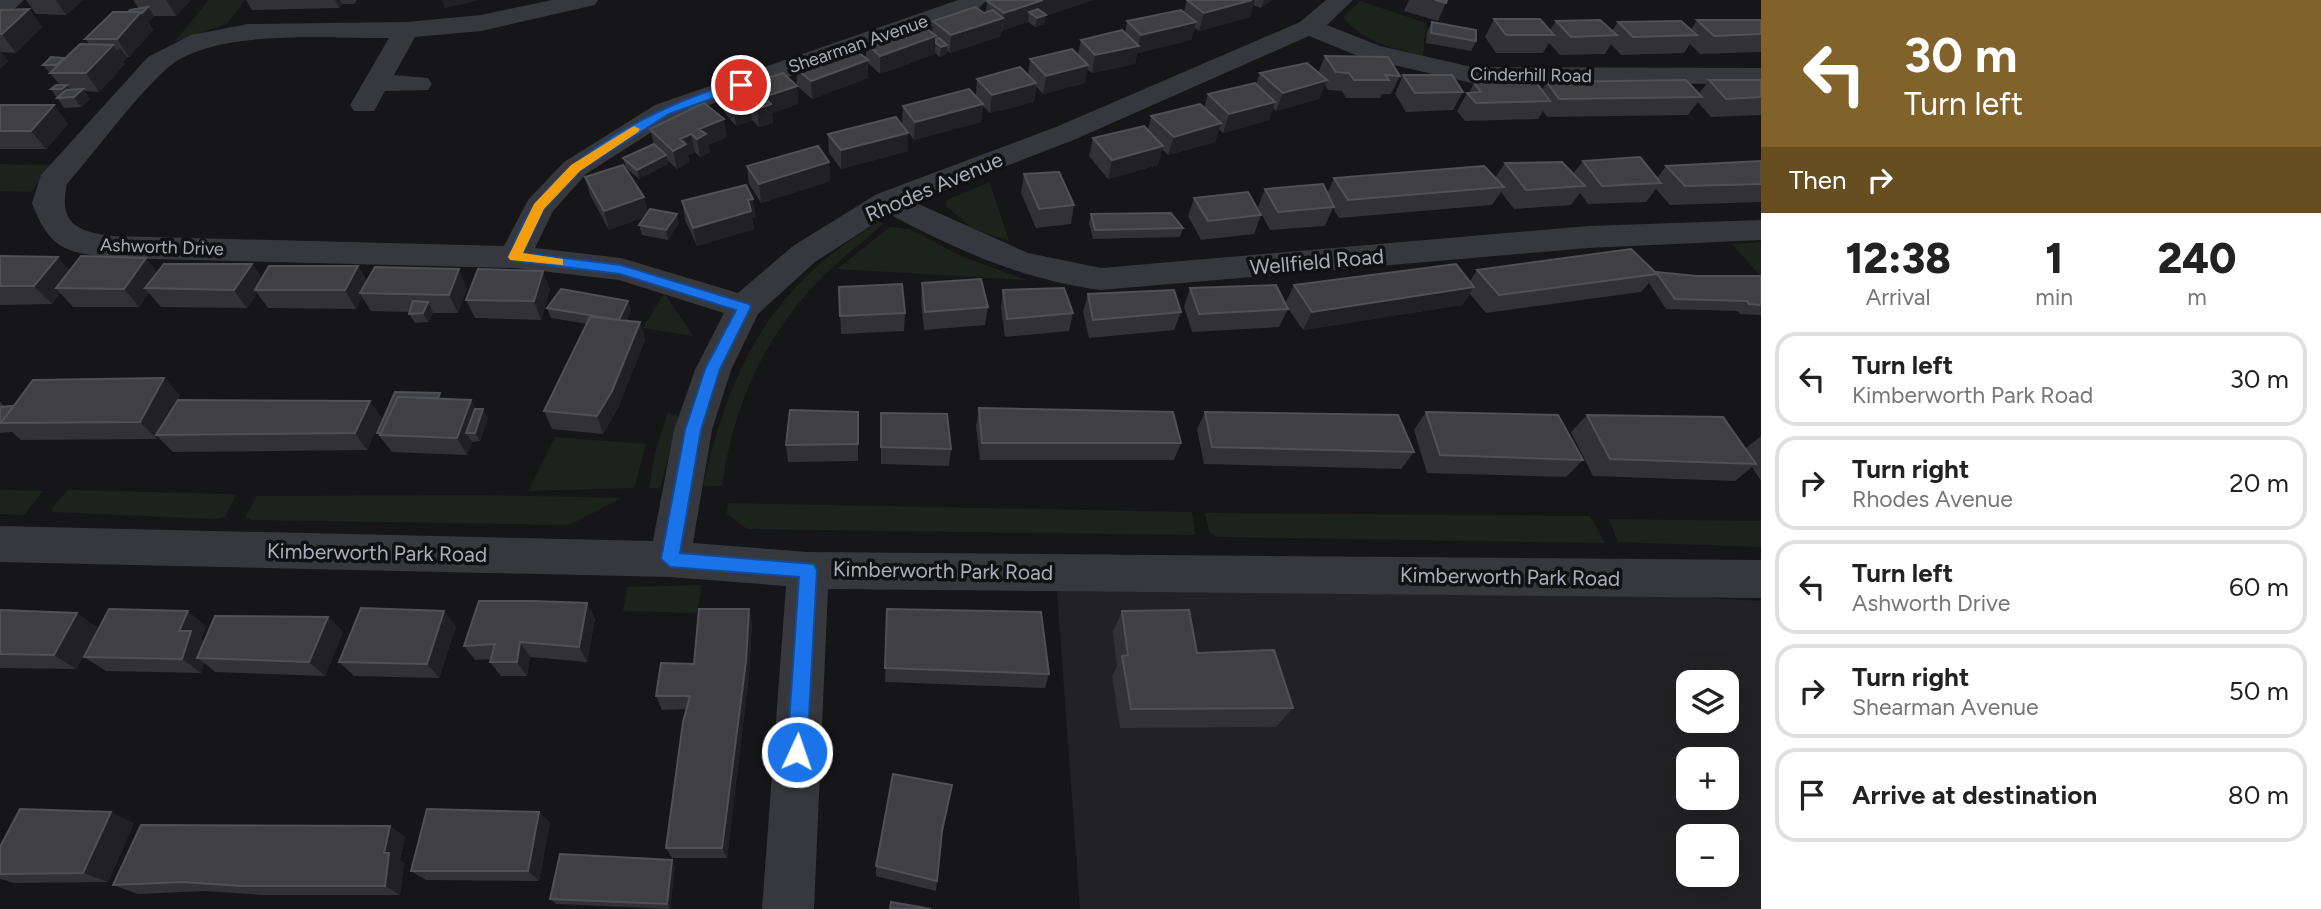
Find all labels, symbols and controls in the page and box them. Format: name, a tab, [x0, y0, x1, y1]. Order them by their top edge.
street label: Shearman Avenue	[785, 10, 931, 78]
text: 30 m	[1904, 25, 2017, 84]
icon: left	[1789, 28, 1880, 119]
pin	[711, 55, 771, 115]
street label: Cinderhill Road	[1470, 63, 1592, 87]
icon: arrive	[722, 66, 760, 104]
text: Turn left	[1904, 85, 2023, 123]
street label: Rhodes Avenue	[861, 146, 1006, 227]
icon: right	[1861, 161, 1899, 199]
text: Then	[1789, 164, 1847, 196]
text: 12:38	[1845, 233, 1951, 284]
text: 1	[2045, 233, 2063, 284]
text: 240	[2158, 233, 2237, 284]
street label: Ashworth Drive	[100, 234, 224, 260]
street label: Wellfield Road	[1249, 243, 1385, 280]
text: Arrival	[1866, 283, 1931, 311]
text: min	[2035, 283, 2073, 311]
text: m	[2187, 283, 2207, 311]
text: Turn left	[1852, 349, 1953, 381]
icon: left	[1793, 360, 1831, 398]
text: 30 m	[2230, 363, 2289, 395]
text: Kimberworth Park Road	[1852, 381, 2093, 409]
text: Turn right	[1852, 453, 1969, 485]
icon: right	[1793, 464, 1831, 502]
text: 20 m	[2229, 467, 2289, 499]
text: Rhodes Avenue	[1852, 485, 2013, 513]
street label: Kimberworth Park Road	[267, 538, 487, 567]
street label: Kimberworth Park Road	[833, 556, 1053, 585]
text: Turn left	[1852, 557, 1953, 589]
street label: Kimberworth Park Road	[1400, 562, 1620, 591]
icon: left	[1793, 568, 1831, 606]
text: 60 m	[2229, 571, 2289, 603]
text: Ashworth Drive	[1852, 589, 2010, 617]
text: Turn right	[1852, 661, 1969, 693]
map controls	[1676, 670, 1739, 887]
button: layers	[1676, 670, 1739, 733]
icon: right	[1793, 672, 1831, 710]
text: 50 m	[2229, 675, 2289, 707]
text: Shearman Avenue	[1852, 693, 2039, 721]
position arrow	[760, 715, 834, 789]
button: +	[1676, 747, 1739, 810]
icon: arrive	[1793, 776, 1831, 814]
text: Arrive at destination	[1852, 779, 2097, 811]
text: 80 m	[2228, 779, 2289, 811]
button: −	[1676, 824, 1739, 887]

